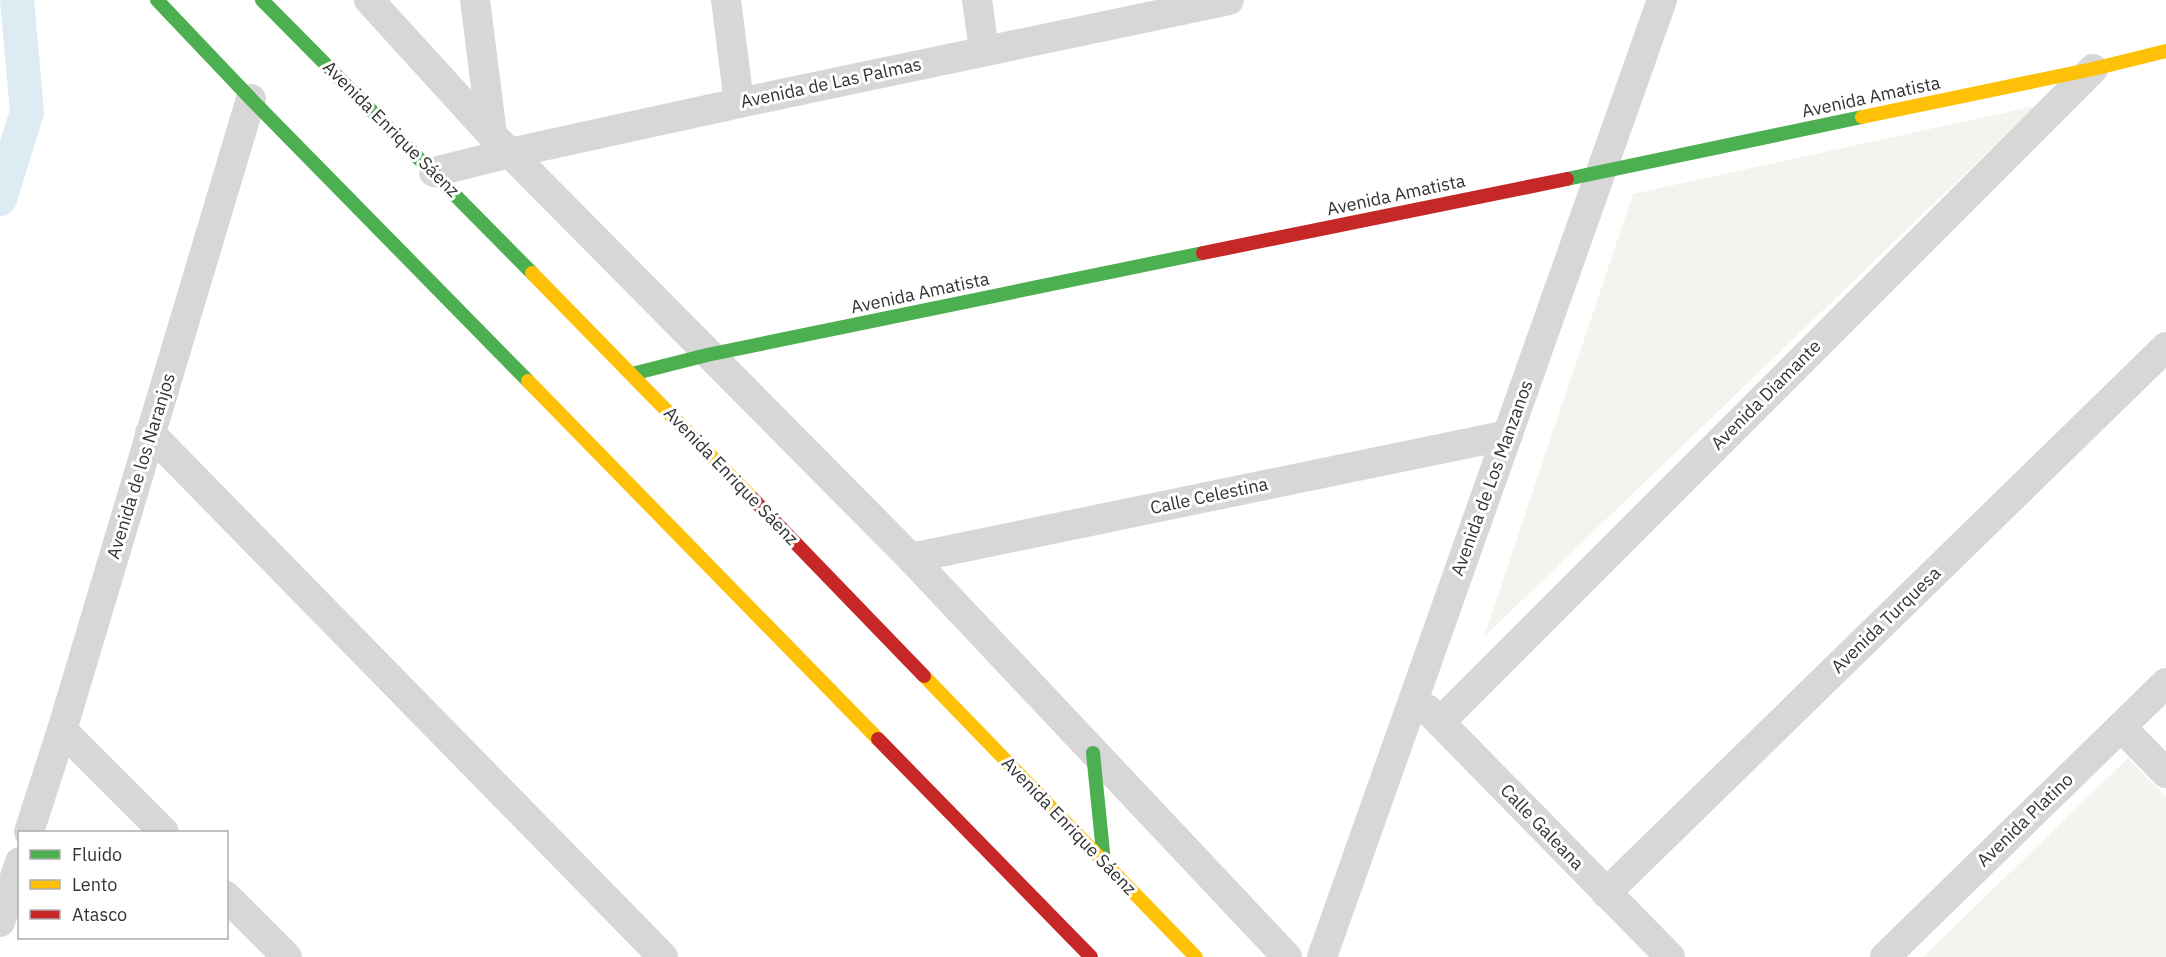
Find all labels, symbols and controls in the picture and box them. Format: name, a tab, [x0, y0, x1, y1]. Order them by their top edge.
street label: Avenida de Las Palmas	[738, 52, 923, 113]
street label: Avenida Enrique Sáenz	[318, 55, 465, 202]
street label: Avenida Amatista	[1800, 71, 1943, 122]
street label: Avenida Amatista	[1325, 169, 1468, 220]
street label: Avenida Amatista	[849, 267, 992, 318]
street label: Avenida Diamante	[1706, 335, 1826, 455]
street label: Avenida de los Naranjos	[101, 370, 180, 562]
street label: Avenida de Los Manzanos	[1445, 377, 1538, 579]
street label: Avenida Enrique Sáenz	[659, 402, 804, 550]
street label: Calle Celestina	[1148, 472, 1270, 519]
street label: Avenida Turquesa	[1826, 561, 1946, 678]
street label: Avenida Enrique Sáenz	[997, 752, 1142, 900]
street label: Avenida Platino	[1972, 768, 2078, 871]
street label: Calle Galeana	[1496, 779, 1589, 875]
legend	[18, 831, 228, 939]
text: Fluido	[72, 843, 122, 866]
text: Lento	[72, 873, 117, 896]
text: Atasco	[72, 903, 127, 926]

